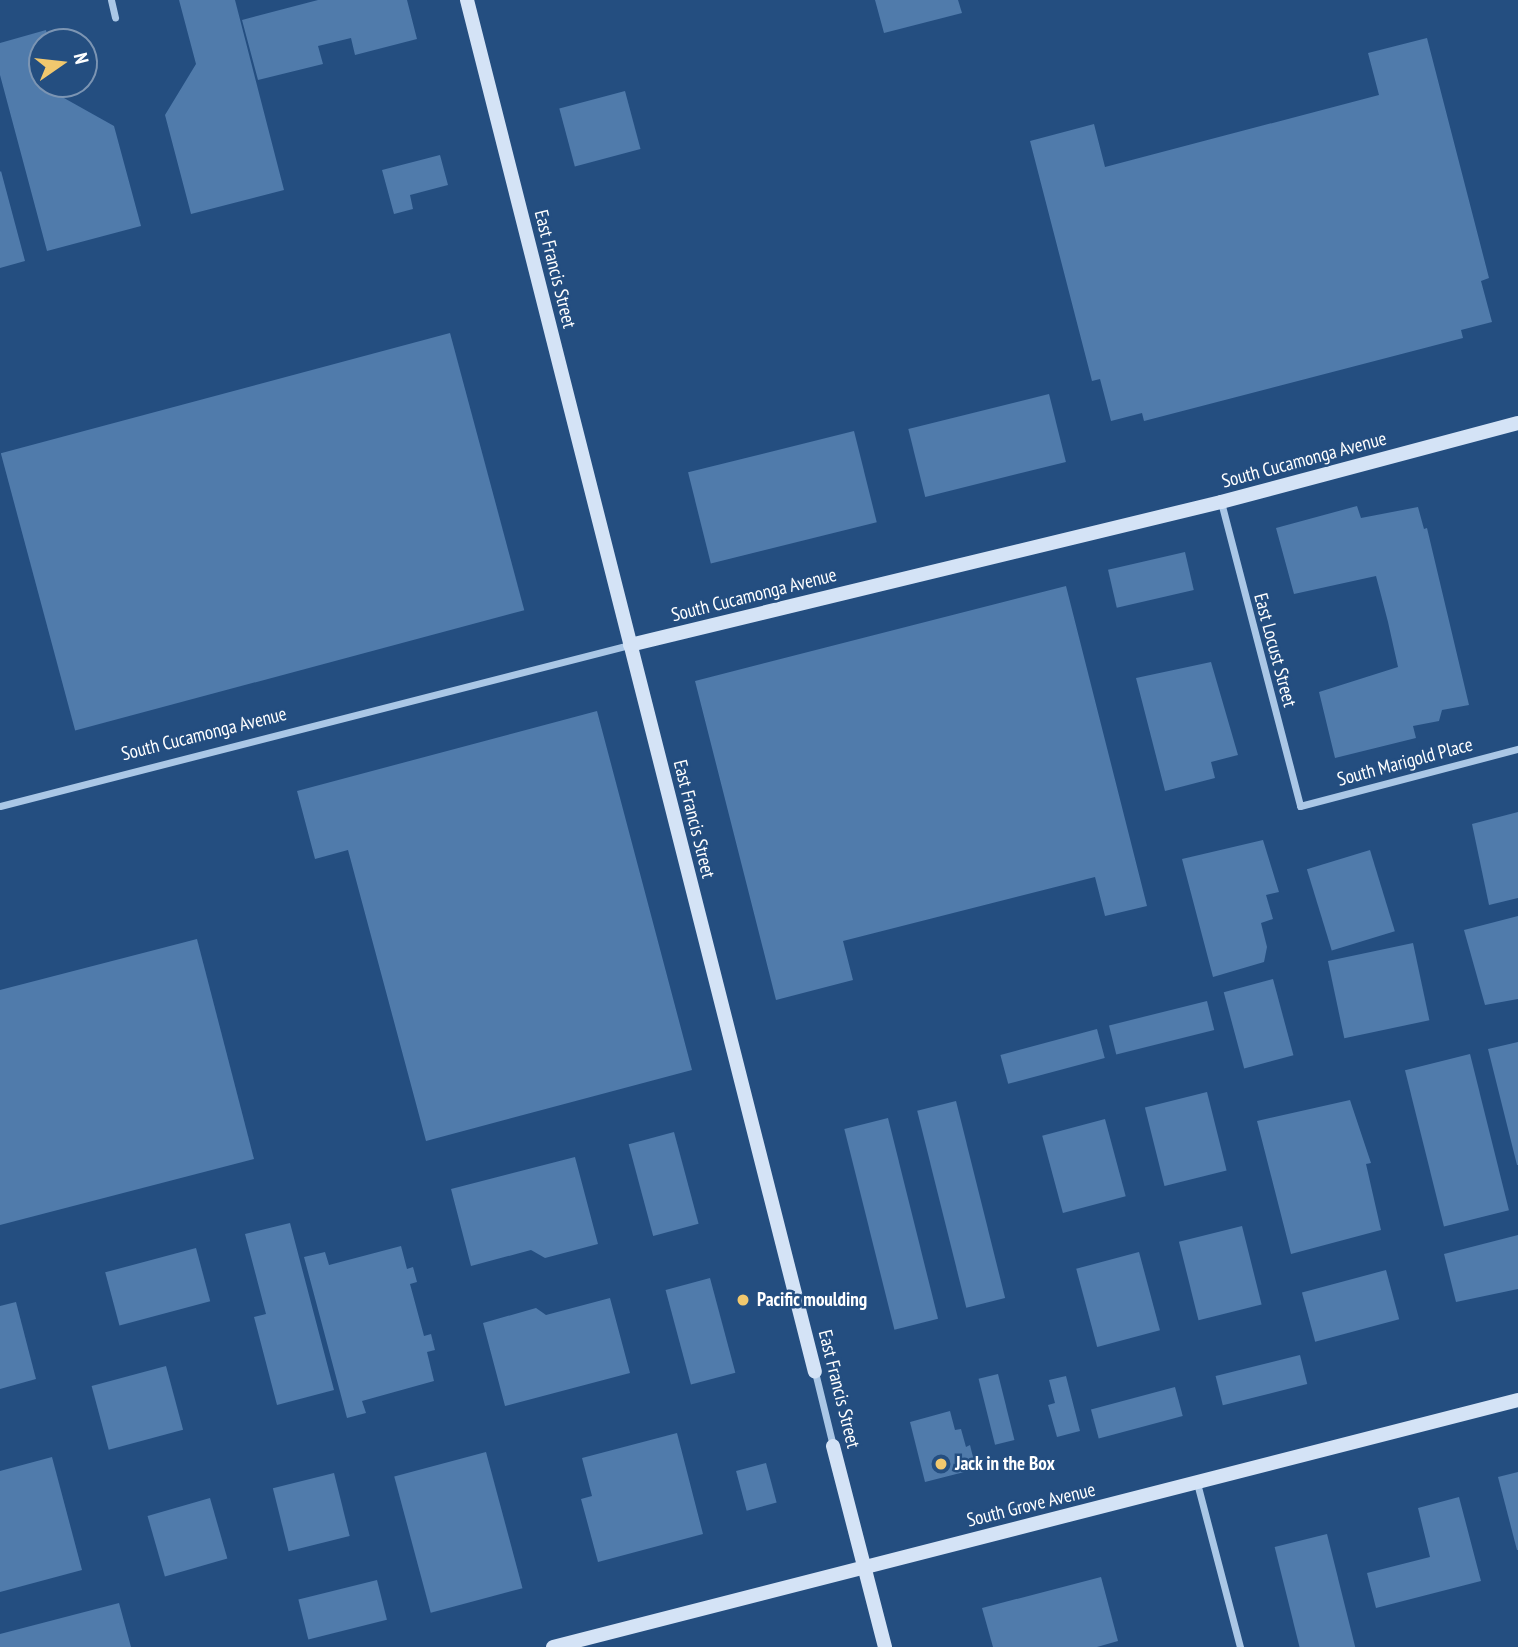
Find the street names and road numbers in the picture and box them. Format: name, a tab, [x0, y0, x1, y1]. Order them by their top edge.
street label: East Francis Street	[529, 207, 581, 331]
street label: South Cucamonga Avenue	[1219, 427, 1389, 493]
street label: South Cucamonga Avenue	[669, 563, 839, 627]
street label: East Locust Street	[1249, 591, 1301, 709]
street label: South Cucamonga Avenue	[119, 702, 289, 766]
street label: South Marigold Place	[1335, 733, 1475, 791]
street label: East Francis Street	[668, 757, 720, 881]
street label: East Francis Street	[813, 1327, 865, 1451]
street label: South Grove Avenue	[964, 1478, 1098, 1532]

